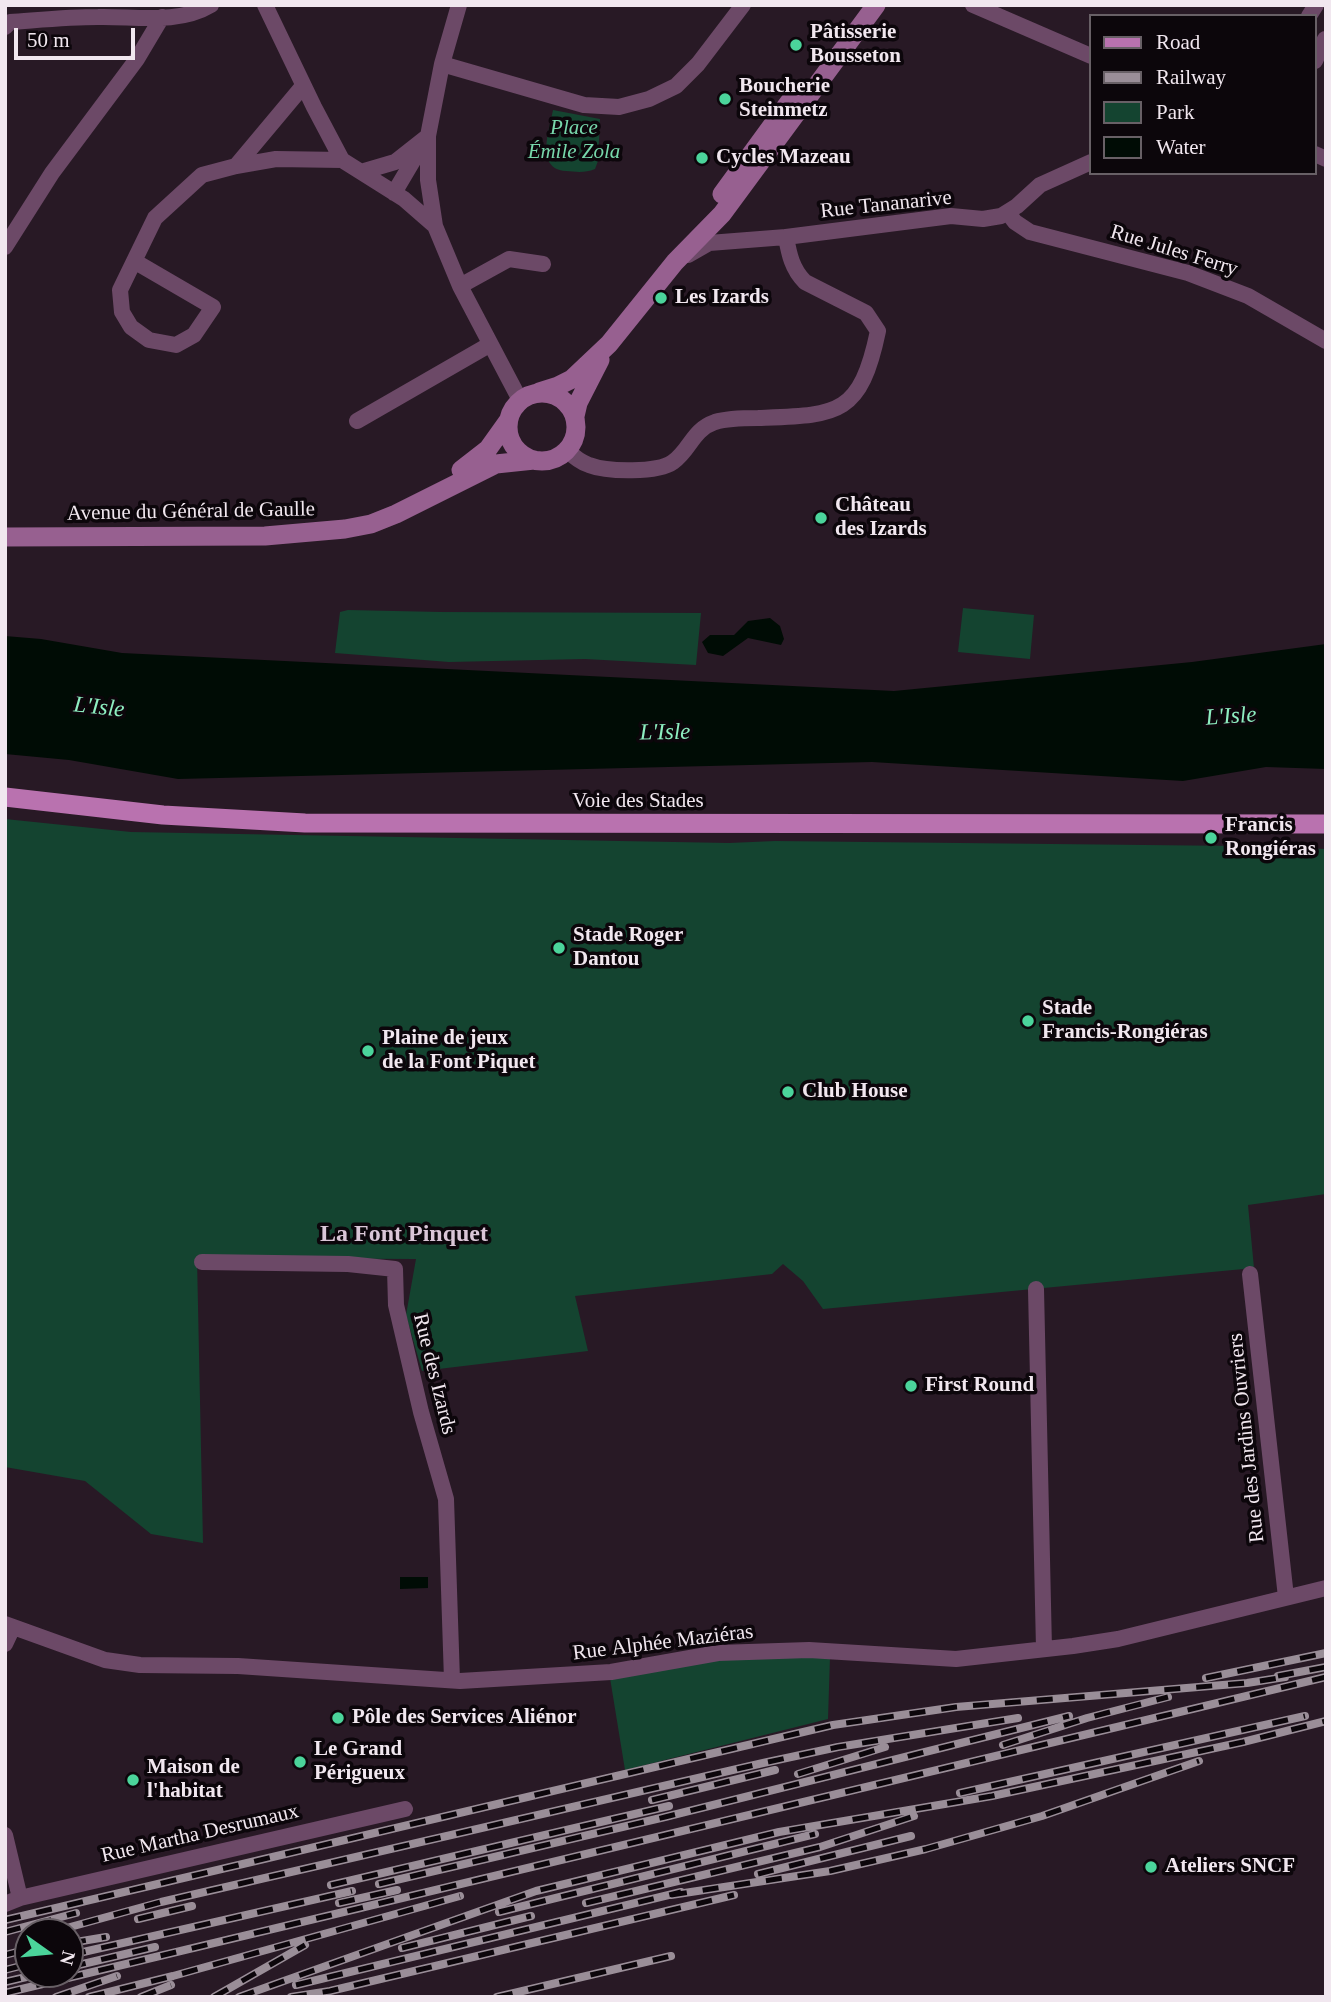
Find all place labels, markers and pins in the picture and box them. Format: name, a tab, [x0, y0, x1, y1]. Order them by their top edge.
place label: Pâtisserie Bousseton	[810, 20, 901, 70]
marker: Pâtisserie Bousseton	[788, 37, 804, 53]
place label: Boucherie Steinmetz	[739, 74, 830, 124]
marker: Boucherie Steinmetz	[717, 91, 733, 107]
place label: Cycles Mazeau	[716, 145, 851, 171]
marker: Cycles Mazeau	[694, 150, 710, 166]
place label: Les Izards	[675, 285, 769, 311]
marker: Les Izards	[653, 290, 669, 306]
place label: Château des Izards	[835, 493, 927, 543]
marker: Château des Izards	[813, 510, 829, 526]
place label: Francis Rongiéras	[1225, 813, 1316, 863]
marker: Francis Rongiéras	[1203, 830, 1219, 846]
place label: Stade Roger Dantou	[573, 923, 683, 973]
marker: Stade Roger Dantou	[551, 940, 567, 956]
place label: Stade Francis-Rongiéras	[1042, 996, 1208, 1046]
marker: Stade Francis-Rongiéras	[1020, 1013, 1036, 1029]
place label: Plaine de jeux de la Font Piquet	[382, 1026, 535, 1076]
marker: Plaine de jeux de la Font Piquet	[360, 1043, 376, 1059]
place label: Club House	[802, 1079, 908, 1105]
marker: Club House	[780, 1084, 796, 1100]
place label: First Round	[925, 1373, 1034, 1399]
marker: First Round	[903, 1378, 919, 1394]
place label: Pôle des Services Aliénor	[352, 1705, 577, 1731]
marker: Pôle des Services Aliénor	[330, 1710, 346, 1726]
place label: Le Grand Périgueux	[314, 1737, 405, 1787]
marker: Le Grand Périgueux	[292, 1754, 308, 1770]
place label: Maison de l'habitat	[147, 1755, 240, 1805]
marker: Maison de l'habitat	[125, 1772, 141, 1788]
place label: Ateliers SNCF	[1165, 1854, 1295, 1880]
marker: Ateliers SNCF	[1143, 1859, 1159, 1875]

